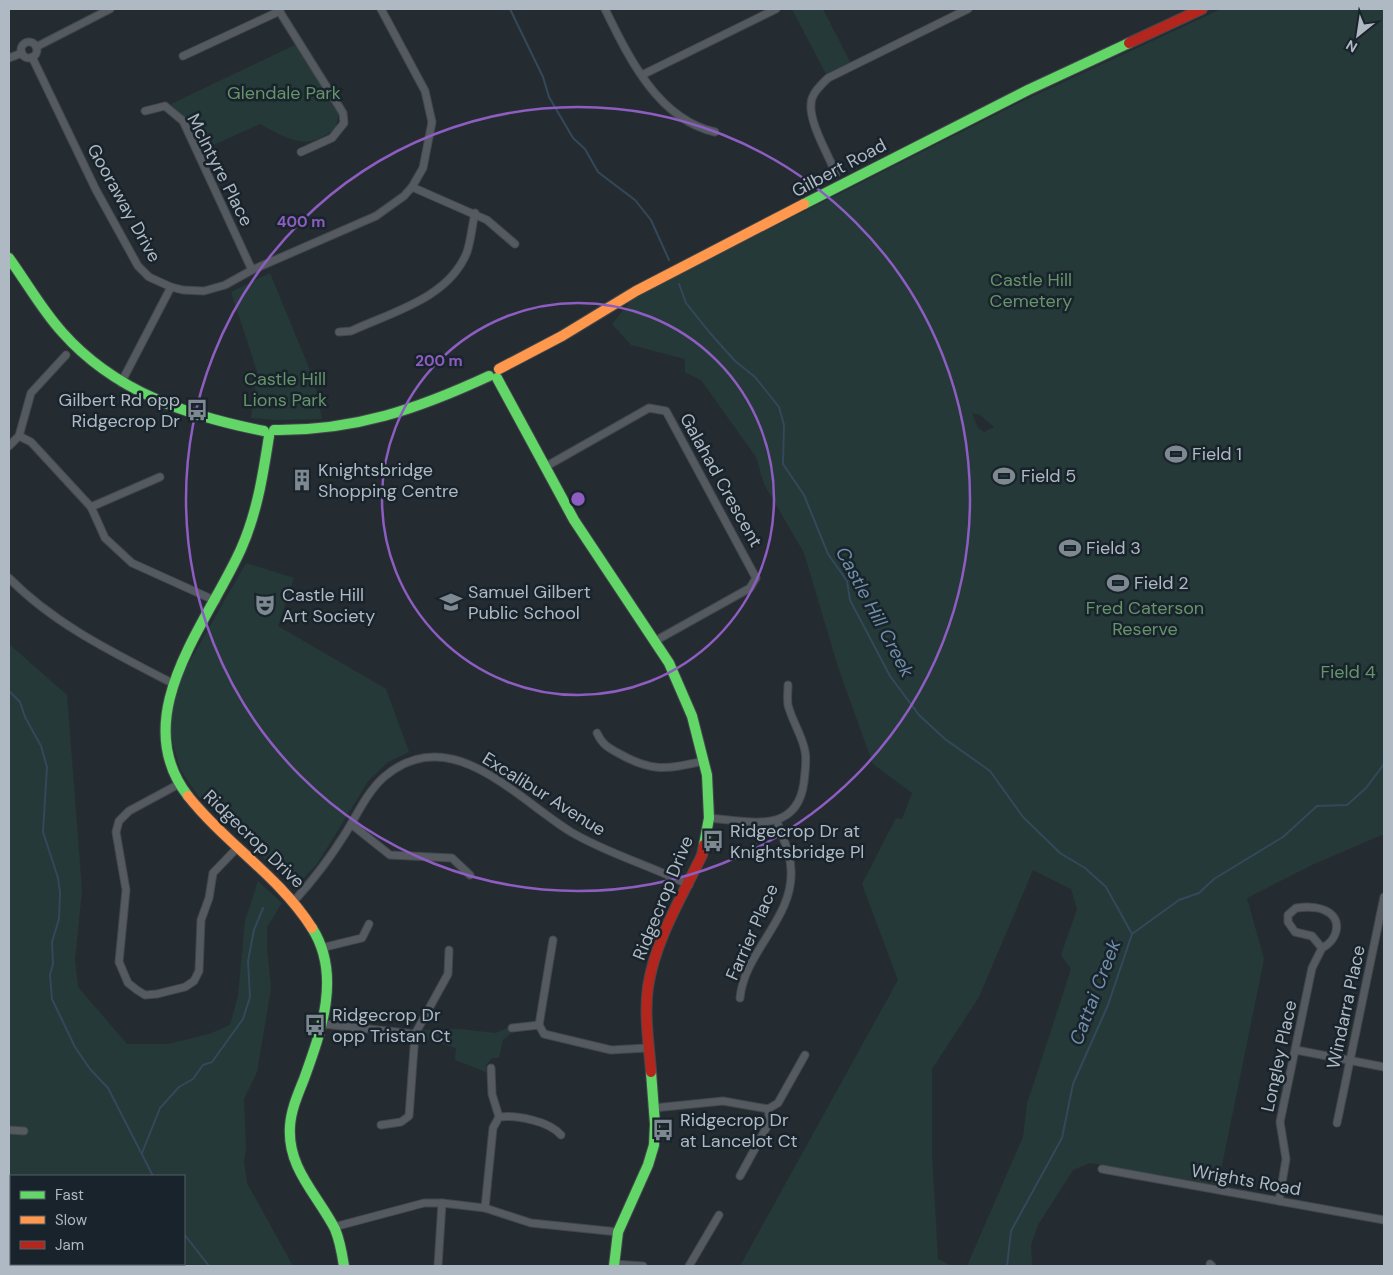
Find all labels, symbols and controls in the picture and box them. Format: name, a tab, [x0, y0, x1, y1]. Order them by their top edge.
north arrow	[1333, 10, 1383, 60]
text: N	[1343, 36, 1360, 57]
park label: Glendale Park	[227, 81, 341, 105]
street label: McIntyre Place	[181, 110, 259, 230]
street label: Gilbert Road	[788, 133, 890, 203]
street label: Gooraway Drive	[82, 140, 166, 266]
text: 400 m	[277, 212, 325, 232]
park label: Castle Hill Cemetery	[990, 268, 1072, 313]
text: 200 m	[415, 351, 463, 371]
park label: Castle Hill Lions Park	[243, 367, 327, 412]
place label: Gilbert Rd opp Ridgecrop Dr	[59, 388, 180, 433]
bus stop icon: Gilbert Rd opp Ridgecrop Dr	[184, 397, 210, 423]
street label: Galahad Crescent	[674, 409, 768, 551]
sports icon: Field 1	[1163, 441, 1189, 467]
place label: Field 1	[1192, 442, 1242, 466]
place label: Knightsbridge Shopping Centre	[318, 458, 459, 503]
sports icon: Field 5	[991, 463, 1017, 489]
place label: Field 5	[1021, 464, 1076, 488]
building icon: Knightsbridge Shopping Centre	[289, 467, 315, 493]
centre of rings	[569, 490, 587, 508]
sports icon: Field 3	[1057, 535, 1083, 561]
place label: Field 3	[1086, 536, 1141, 560]
water label: Castle Hill Creek	[830, 542, 920, 682]
sports icon: Field 2	[1105, 570, 1131, 596]
place label: Field 2	[1134, 571, 1189, 595]
place label: Samuel Gilbert Public School	[468, 580, 591, 625]
place label: Castle Hill Art Society	[282, 583, 375, 628]
school or university icon: Samuel Gilbert Public School	[438, 589, 464, 615]
theatre icon: Castle Hill Art Society	[252, 592, 278, 618]
park label: Fred Caterson Reserve	[1086, 596, 1204, 641]
park label: Field 4	[1320, 660, 1376, 684]
street label: Excalibur Avenue	[478, 746, 610, 842]
street label: Ridgecrop Drive	[198, 784, 310, 894]
place label: Ridgecrop Dr at Knightsbridge Pl	[730, 819, 864, 864]
bus stop icon: Ridgecrop Dr at Knightsbridge Pl	[700, 828, 726, 854]
street label: Ridgecrop Drive	[627, 832, 699, 964]
street label: Farrier Place	[720, 880, 784, 984]
water label: Cattai Creek	[1063, 935, 1127, 1048]
street label: Windarra Place	[1321, 943, 1371, 1071]
street label: Longley Place	[1255, 998, 1303, 1114]
place label: Ridgecrop Dr opp Tristan Ct	[332, 1003, 451, 1048]
bus stop icon: Ridgecrop Dr opp Tristan Ct	[302, 1012, 328, 1038]
place label: Ridgecrop Dr at Lancelot Ct	[680, 1108, 798, 1153]
bus stop icon: Ridgecrop Dr at Lancelot Ct	[650, 1117, 676, 1143]
street label: Wrights Road	[1189, 1159, 1303, 1201]
legend	[10, 1175, 185, 1265]
text: Fast	[55, 1185, 84, 1205]
text: Slow	[55, 1210, 88, 1230]
text: Jam	[55, 1235, 84, 1255]

